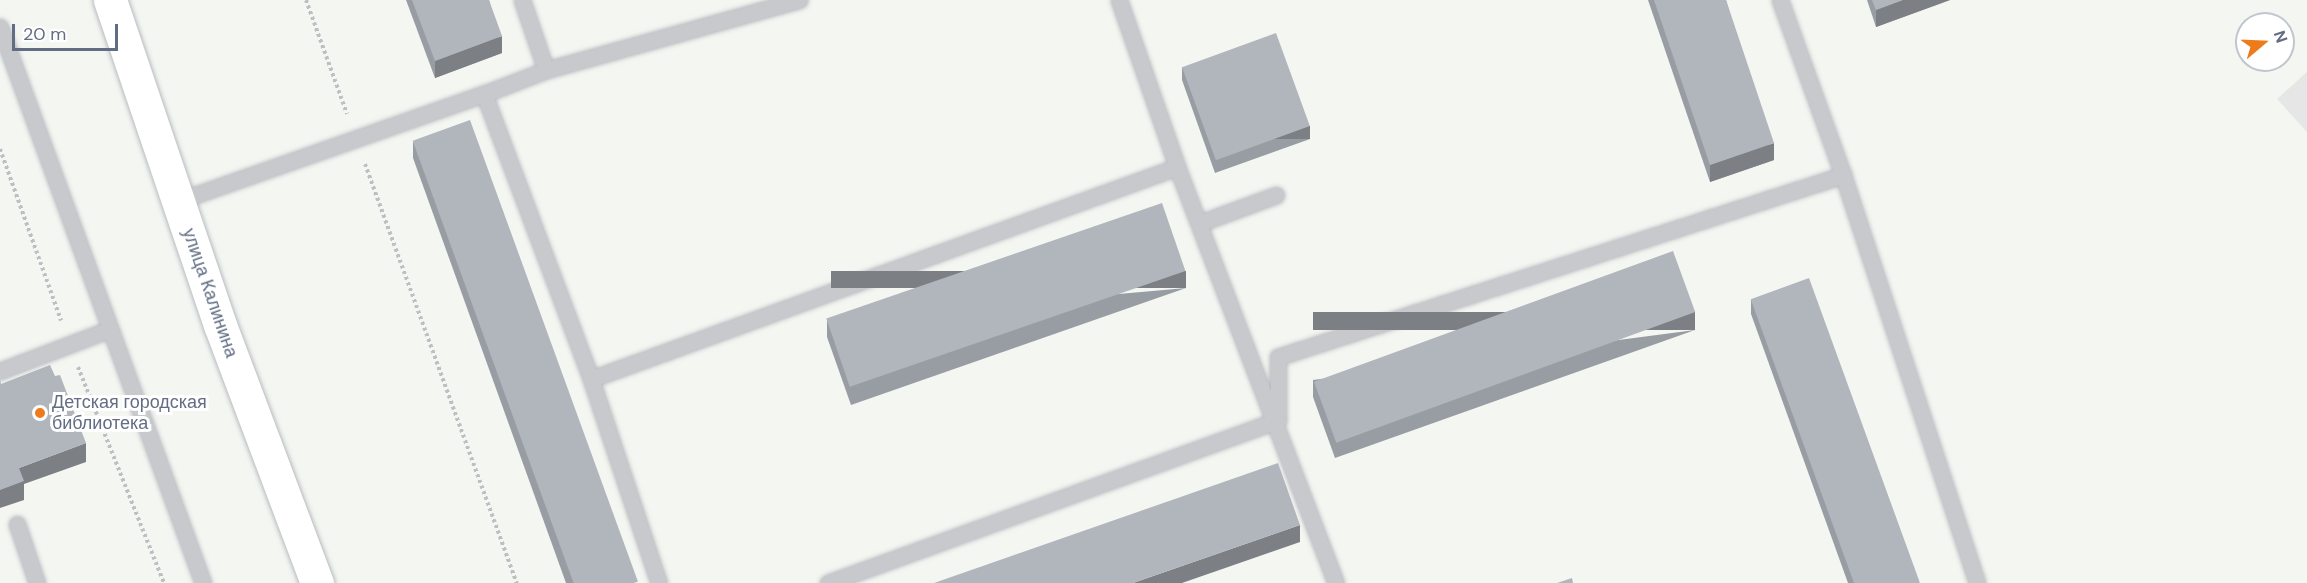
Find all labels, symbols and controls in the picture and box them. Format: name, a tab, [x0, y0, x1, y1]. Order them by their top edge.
scale bar	[15, 12, 122, 50]
north arrow	[2235, 12, 2295, 72]
text: 20 m	[23, 22, 66, 46]
text: N	[2269, 28, 2292, 46]
street label: улица Калинина	[178, 226, 242, 360]
place label: Детская городская библиотека	[52, 392, 207, 434]
marker: Детская городская библиотека	[33, 406, 47, 420]

